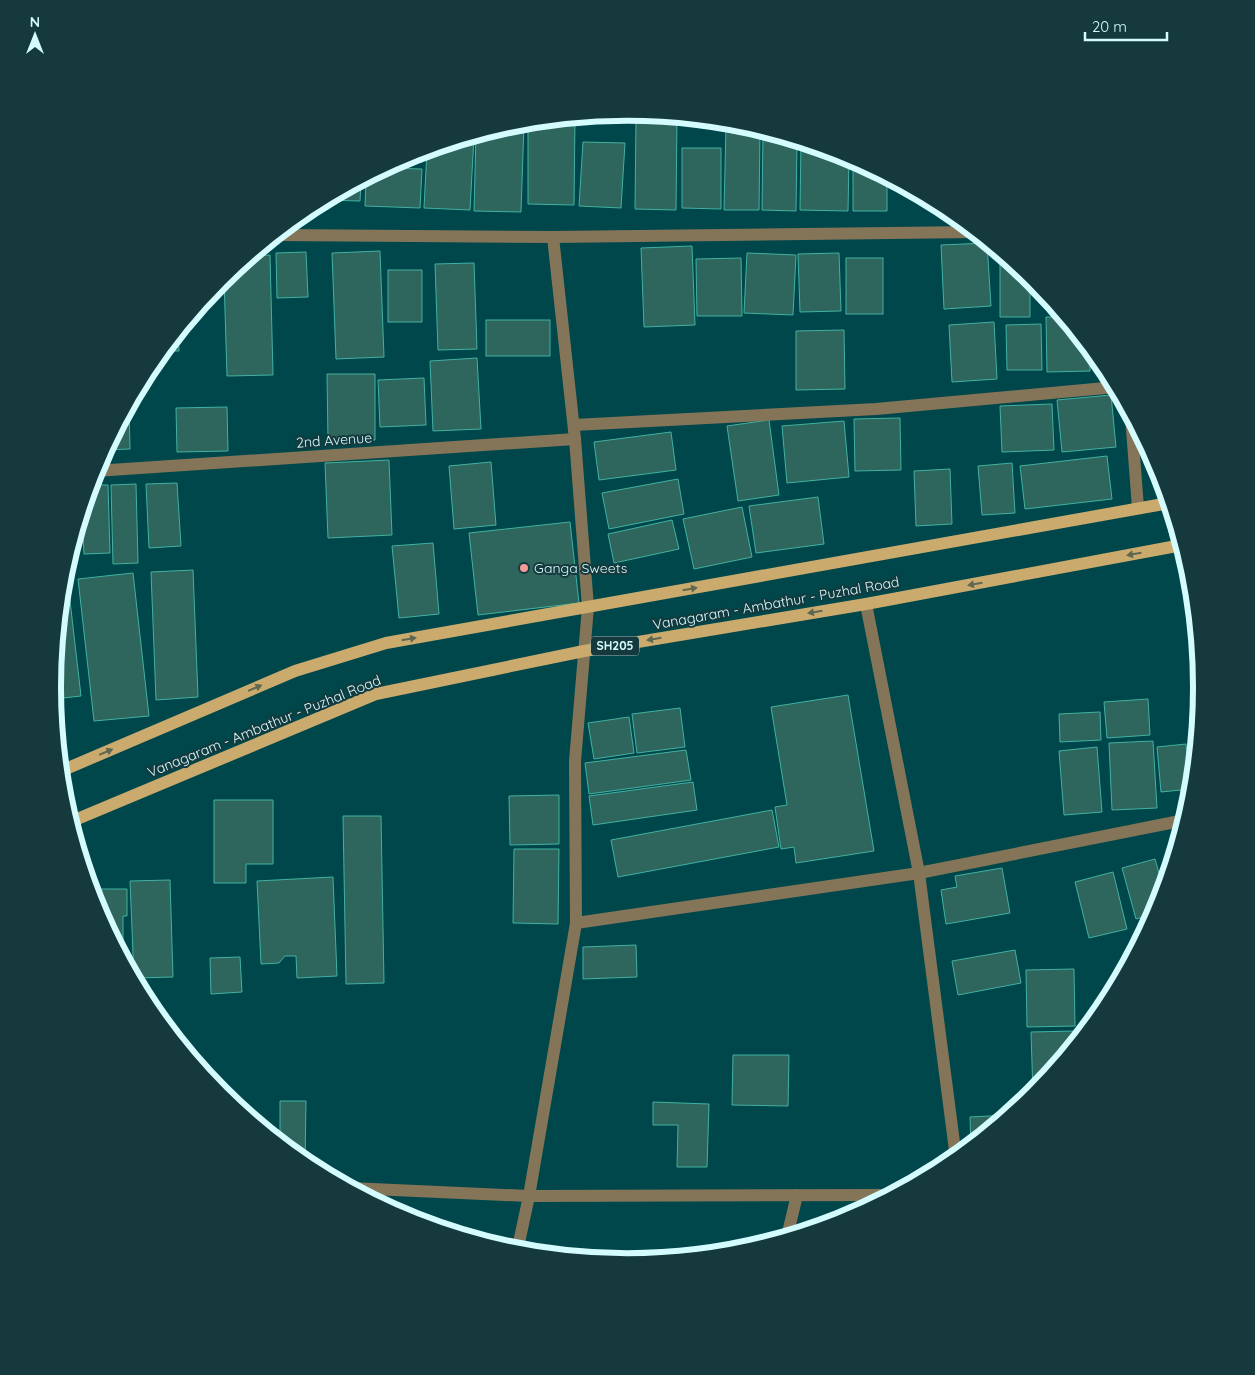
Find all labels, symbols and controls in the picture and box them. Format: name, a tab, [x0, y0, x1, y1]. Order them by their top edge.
north arrow	[10, 10, 60, 60]
scale bar	[1085, 10, 1168, 42]
text: N	[30, 13, 40, 31]
text: 20 m	[1092, 17, 1127, 36]
street label: 2nd Avenue	[295, 428, 373, 452]
one-way arrow	[1126, 551, 1142, 559]
place label: Ganga Sweets	[534, 559, 627, 577]
marker: Ganga Sweets	[518, 562, 530, 574]
street label: Vanagaram - Ambathur - Puzhal Road	[651, 572, 901, 634]
one-way arrow	[966, 580, 982, 588]
one-way arrow	[682, 584, 698, 592]
one-way arrow	[806, 609, 822, 617]
one-way arrow	[402, 634, 418, 642]
road number: SH205	[591, 636, 639, 656]
one-way arrow	[646, 636, 662, 644]
street label: Vanagaram - Ambathur - Puzhal Road	[145, 671, 383, 781]
one-way arrow	[248, 684, 262, 692]
one-way arrow	[99, 747, 113, 755]

